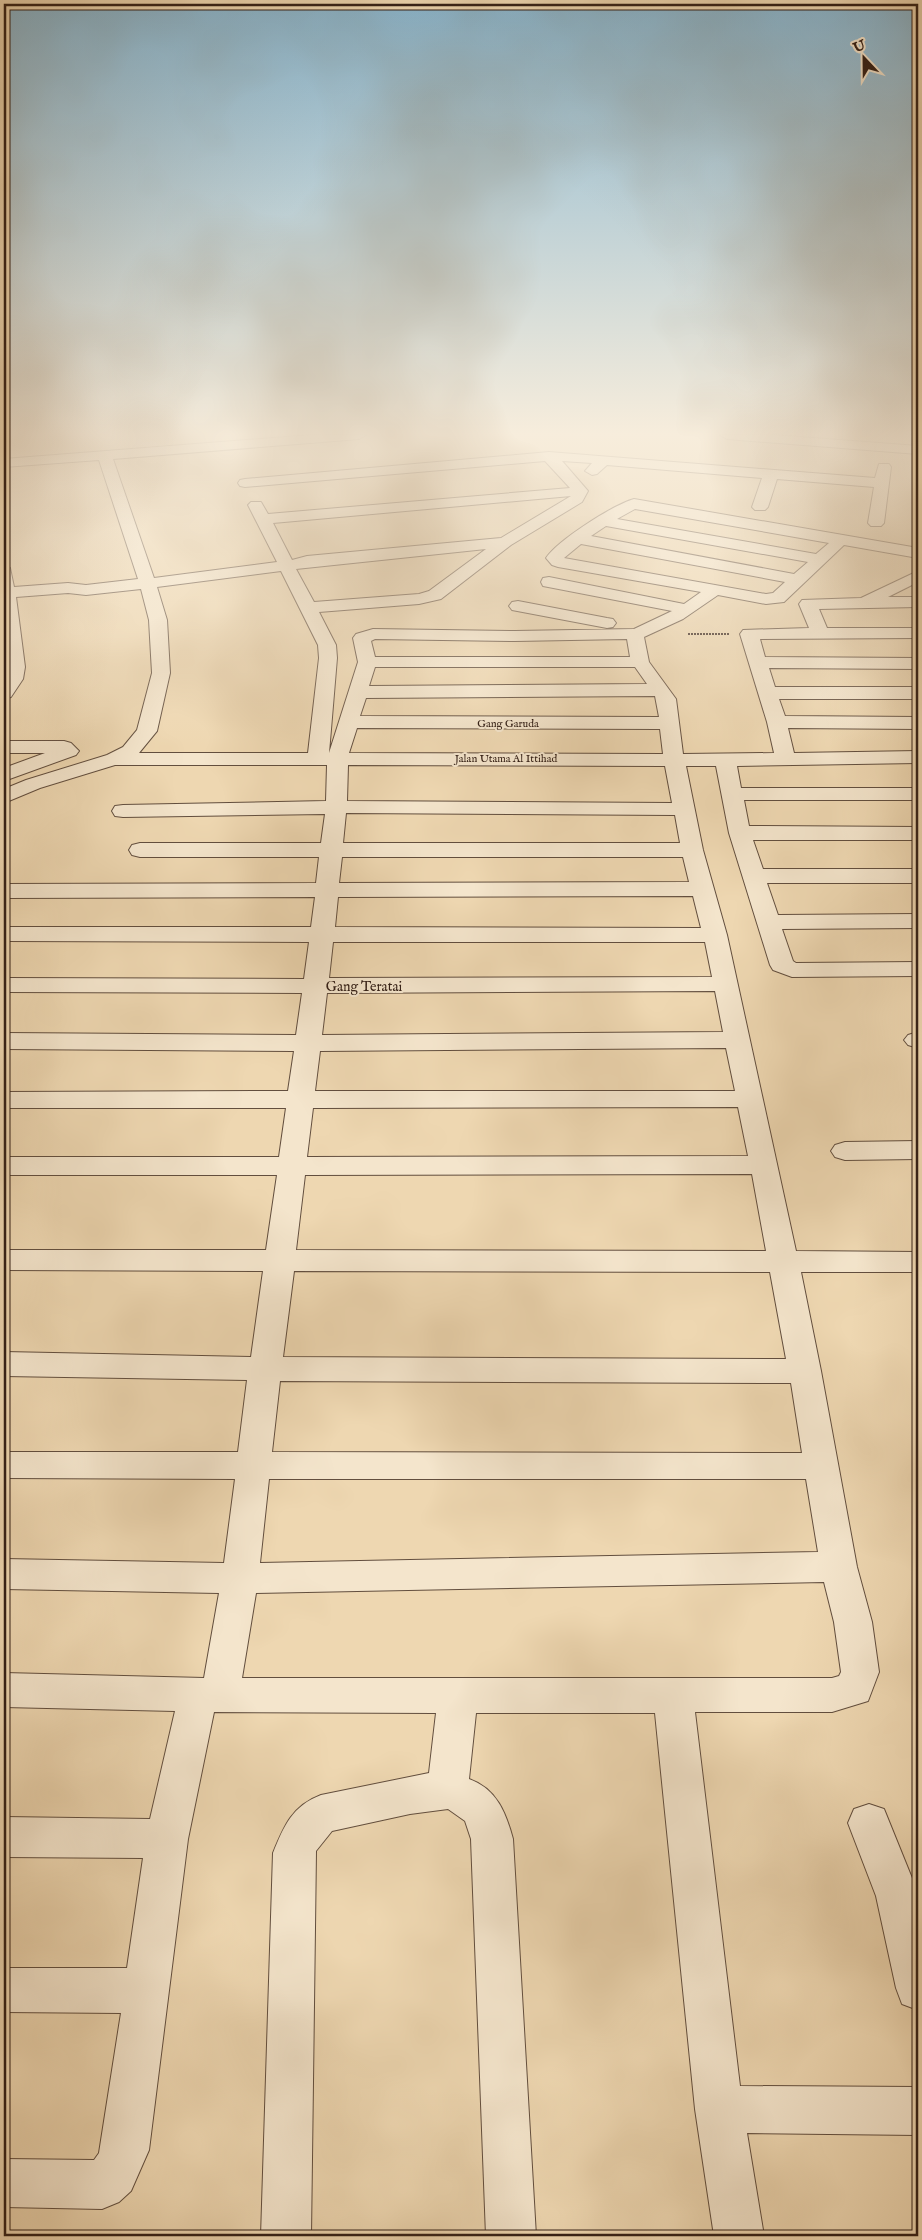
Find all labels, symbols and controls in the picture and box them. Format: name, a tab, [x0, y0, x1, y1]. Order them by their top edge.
north arrow	[840, 32, 890, 82]
text: U	[850, 36, 869, 58]
street label: Gang Garuda	[477, 717, 539, 731]
street label: Jalan Utama Al Ittihad	[453, 752, 557, 766]
street label: Gang Teratai	[326, 978, 402, 996]

